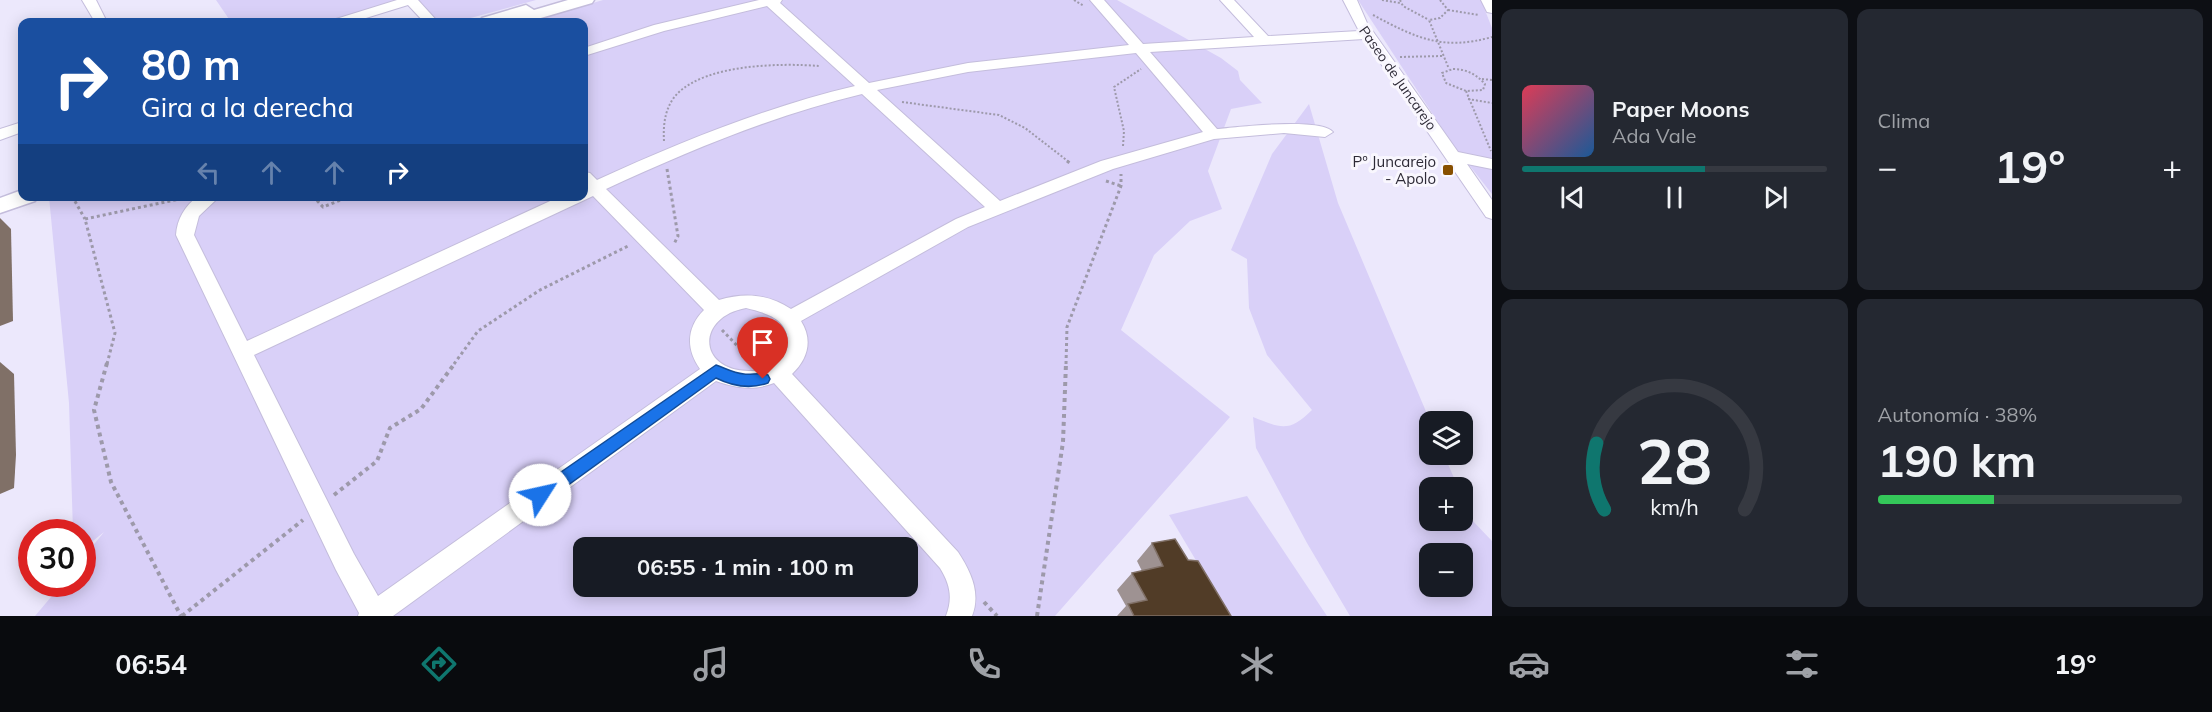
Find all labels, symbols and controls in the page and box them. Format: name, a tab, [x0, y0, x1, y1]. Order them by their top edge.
street label: Paseo de Juncarejo	[1355, 22, 1441, 134]
text: 80 m	[141, 38, 241, 91]
icon: right	[42, 42, 120, 120]
text: Gira a la derecha	[141, 90, 354, 124]
text: Paper Moons	[1612, 95, 1750, 123]
text: Clima	[1878, 108, 1930, 133]
text: Ada Vale	[1612, 123, 1696, 148]
text: 19°	[1994, 138, 2065, 194]
text: −	[1878, 146, 1897, 187]
text: +	[2162, 146, 2182, 187]
place label: Pº Juncarejo - Apolo	[1352, 152, 1436, 188]
icon: left	[192, 156, 225, 189]
icon: ahead	[255, 156, 288, 189]
icon: ahead	[318, 156, 351, 189]
icon: right	[381, 156, 414, 189]
marker: Pº Juncarejo - Apolo	[1441, 163, 1455, 177]
icon: previous	[1556, 181, 1589, 214]
icon: pause	[1658, 181, 1691, 214]
icon: next	[1759, 181, 1792, 214]
pin	[737, 317, 788, 379]
icon: arrive	[746, 326, 779, 359]
text: Autonomía · 38%	[1878, 402, 2037, 427]
map controls	[1419, 411, 1473, 597]
button: layers	[1419, 411, 1473, 465]
text: 28	[1637, 421, 1712, 500]
text: 190 km	[1878, 432, 2036, 488]
position arrow	[508, 463, 572, 527]
button: +	[1419, 477, 1473, 531]
text: km/h	[1650, 493, 1698, 520]
speed limit sign: 30	[18, 519, 96, 597]
button: −	[1419, 543, 1473, 597]
text: 06:55 · 1 min · 100 m	[637, 553, 854, 581]
icon: directions	[418, 643, 460, 685]
icon: music	[690, 643, 732, 685]
icon: phone	[963, 643, 1005, 685]
icon: climate	[1236, 643, 1278, 685]
icon: car	[1508, 643, 1550, 685]
icon: filters	[1781, 643, 1823, 685]
text: 06:54	[115, 647, 187, 681]
text: 19°	[2054, 647, 2097, 681]

